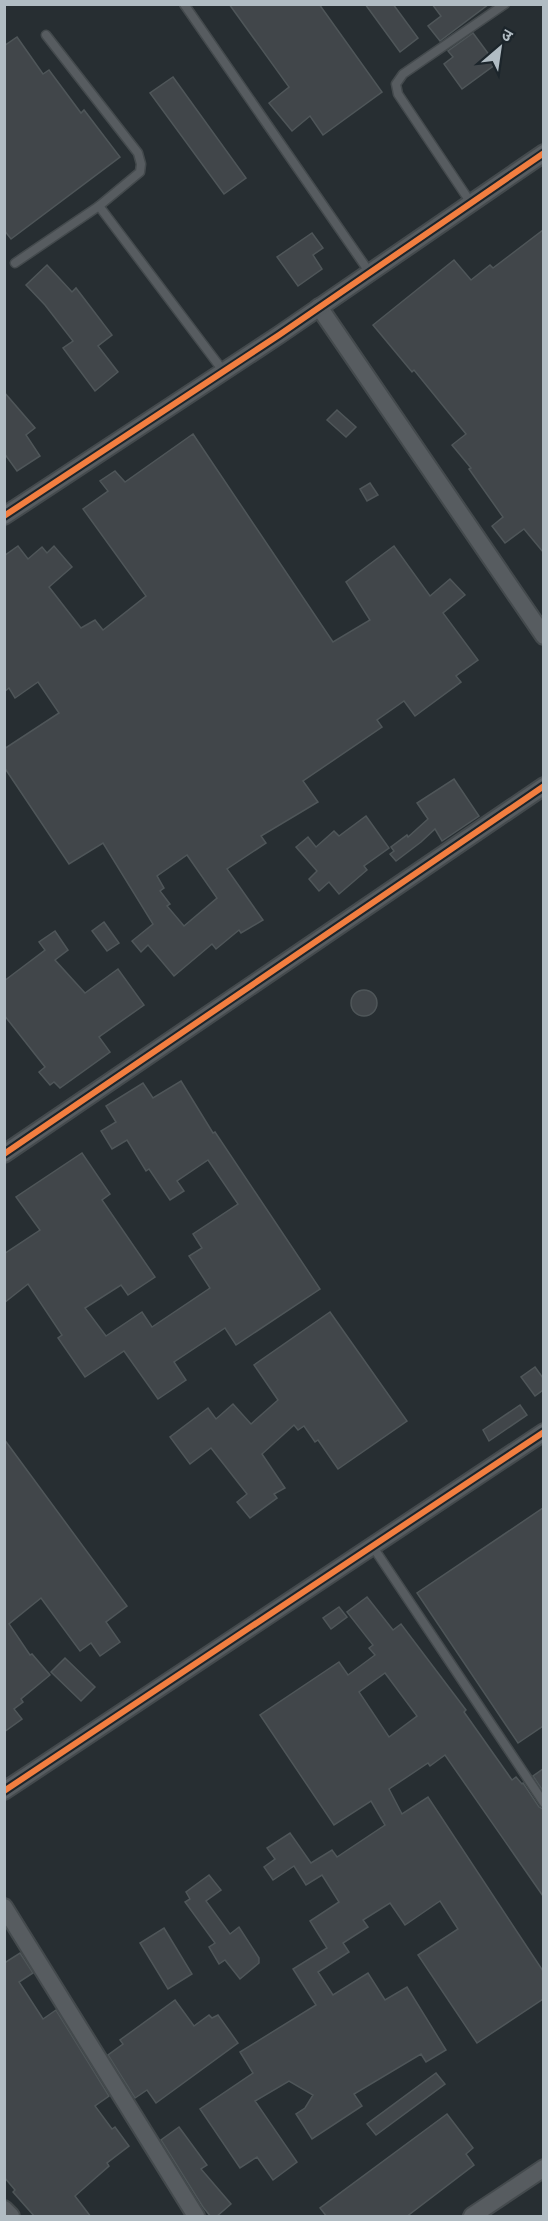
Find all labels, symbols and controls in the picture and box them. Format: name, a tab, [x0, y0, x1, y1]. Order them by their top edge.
north arrow	[470, 18, 530, 78]
text: उ	[499, 25, 516, 45]

